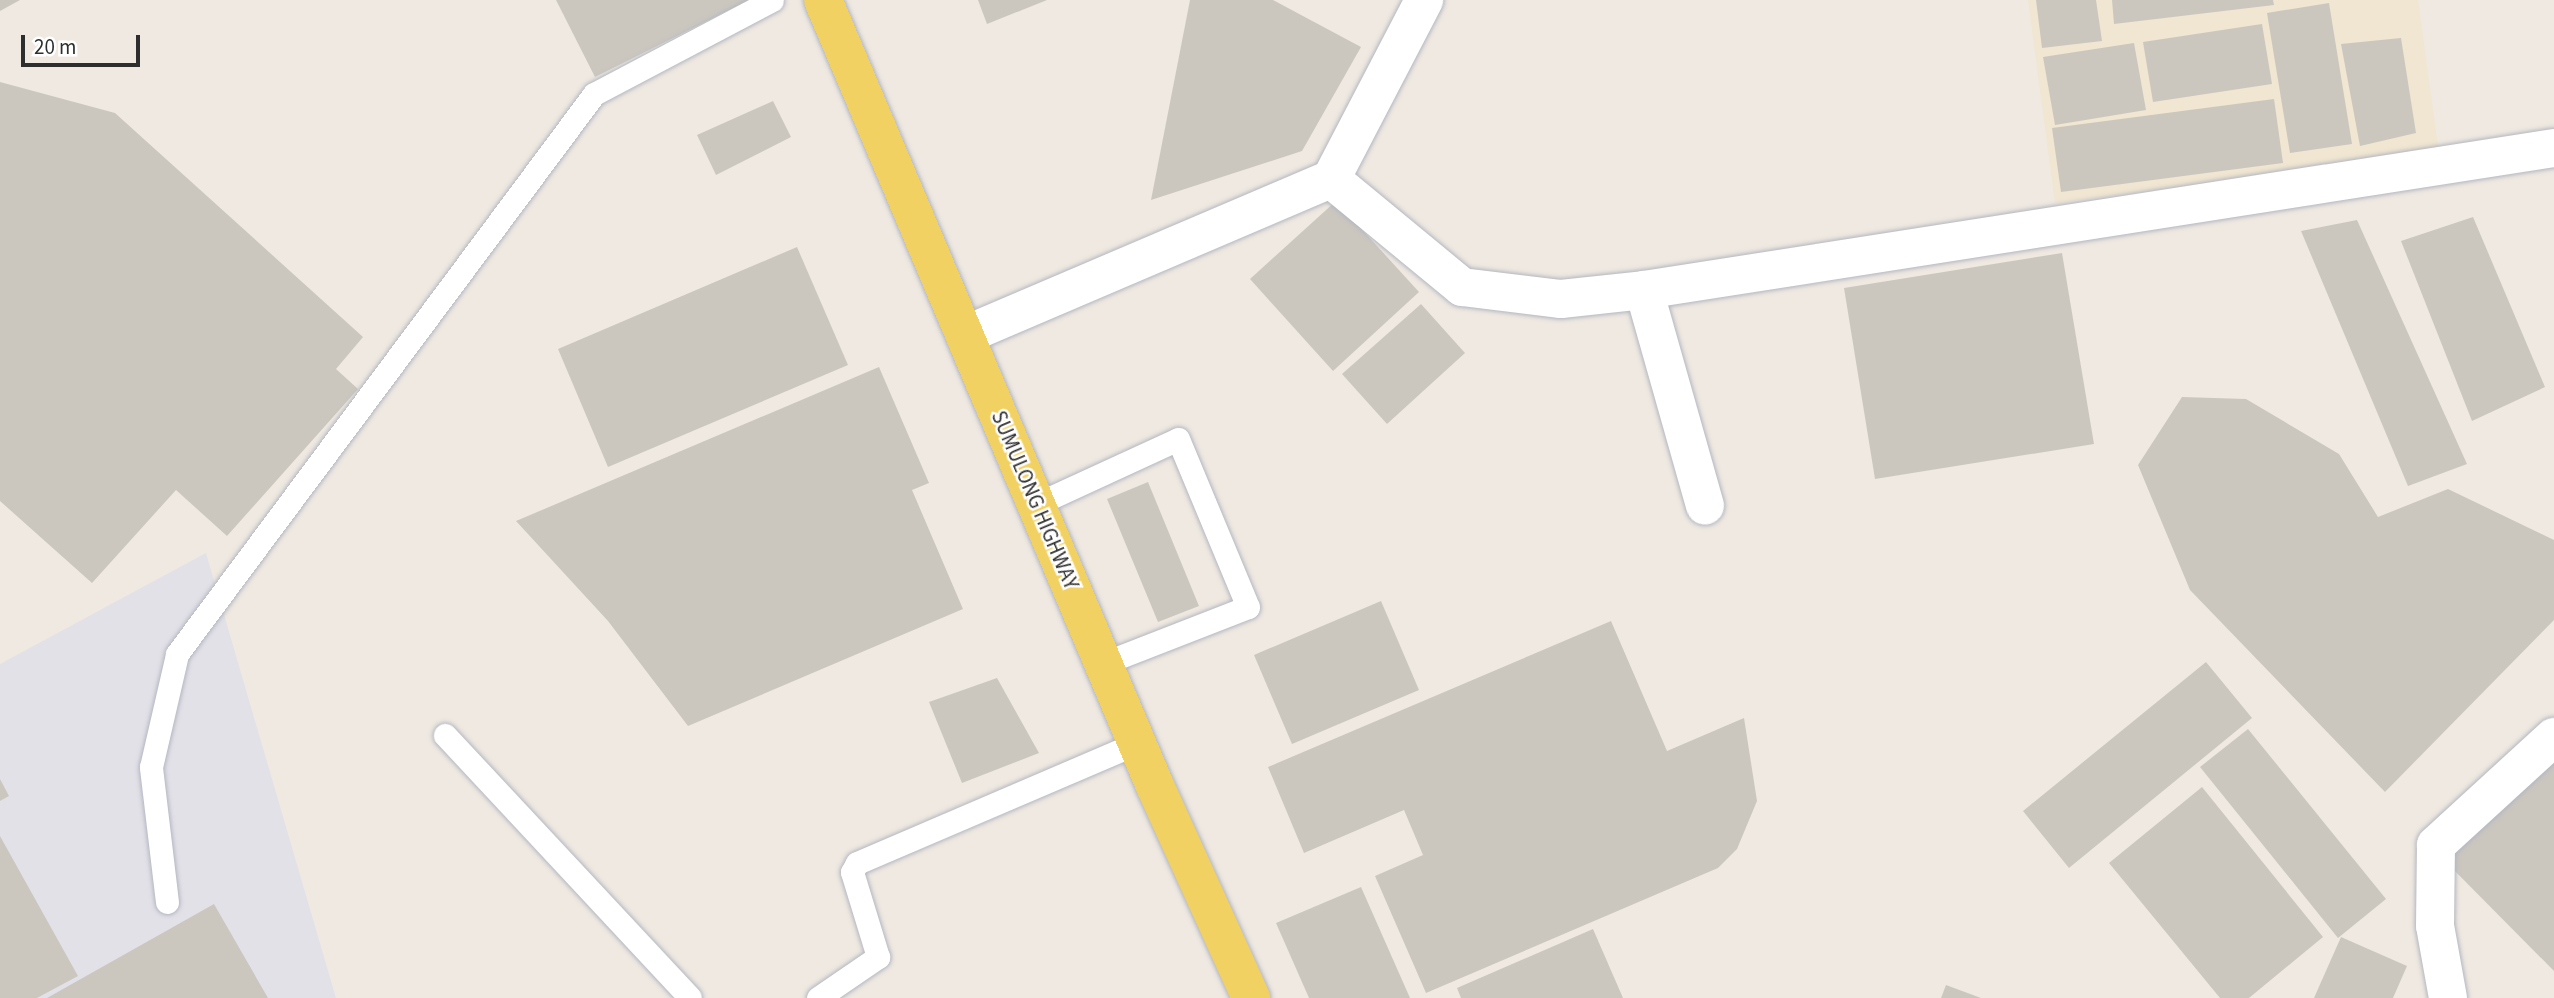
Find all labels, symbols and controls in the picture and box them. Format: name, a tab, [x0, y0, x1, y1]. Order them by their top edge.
scale bar	[24, 21, 144, 65]
text: 20 m	[34, 32, 76, 62]
street label: SUMULONG HIGHWAY	[986, 407, 1084, 593]

